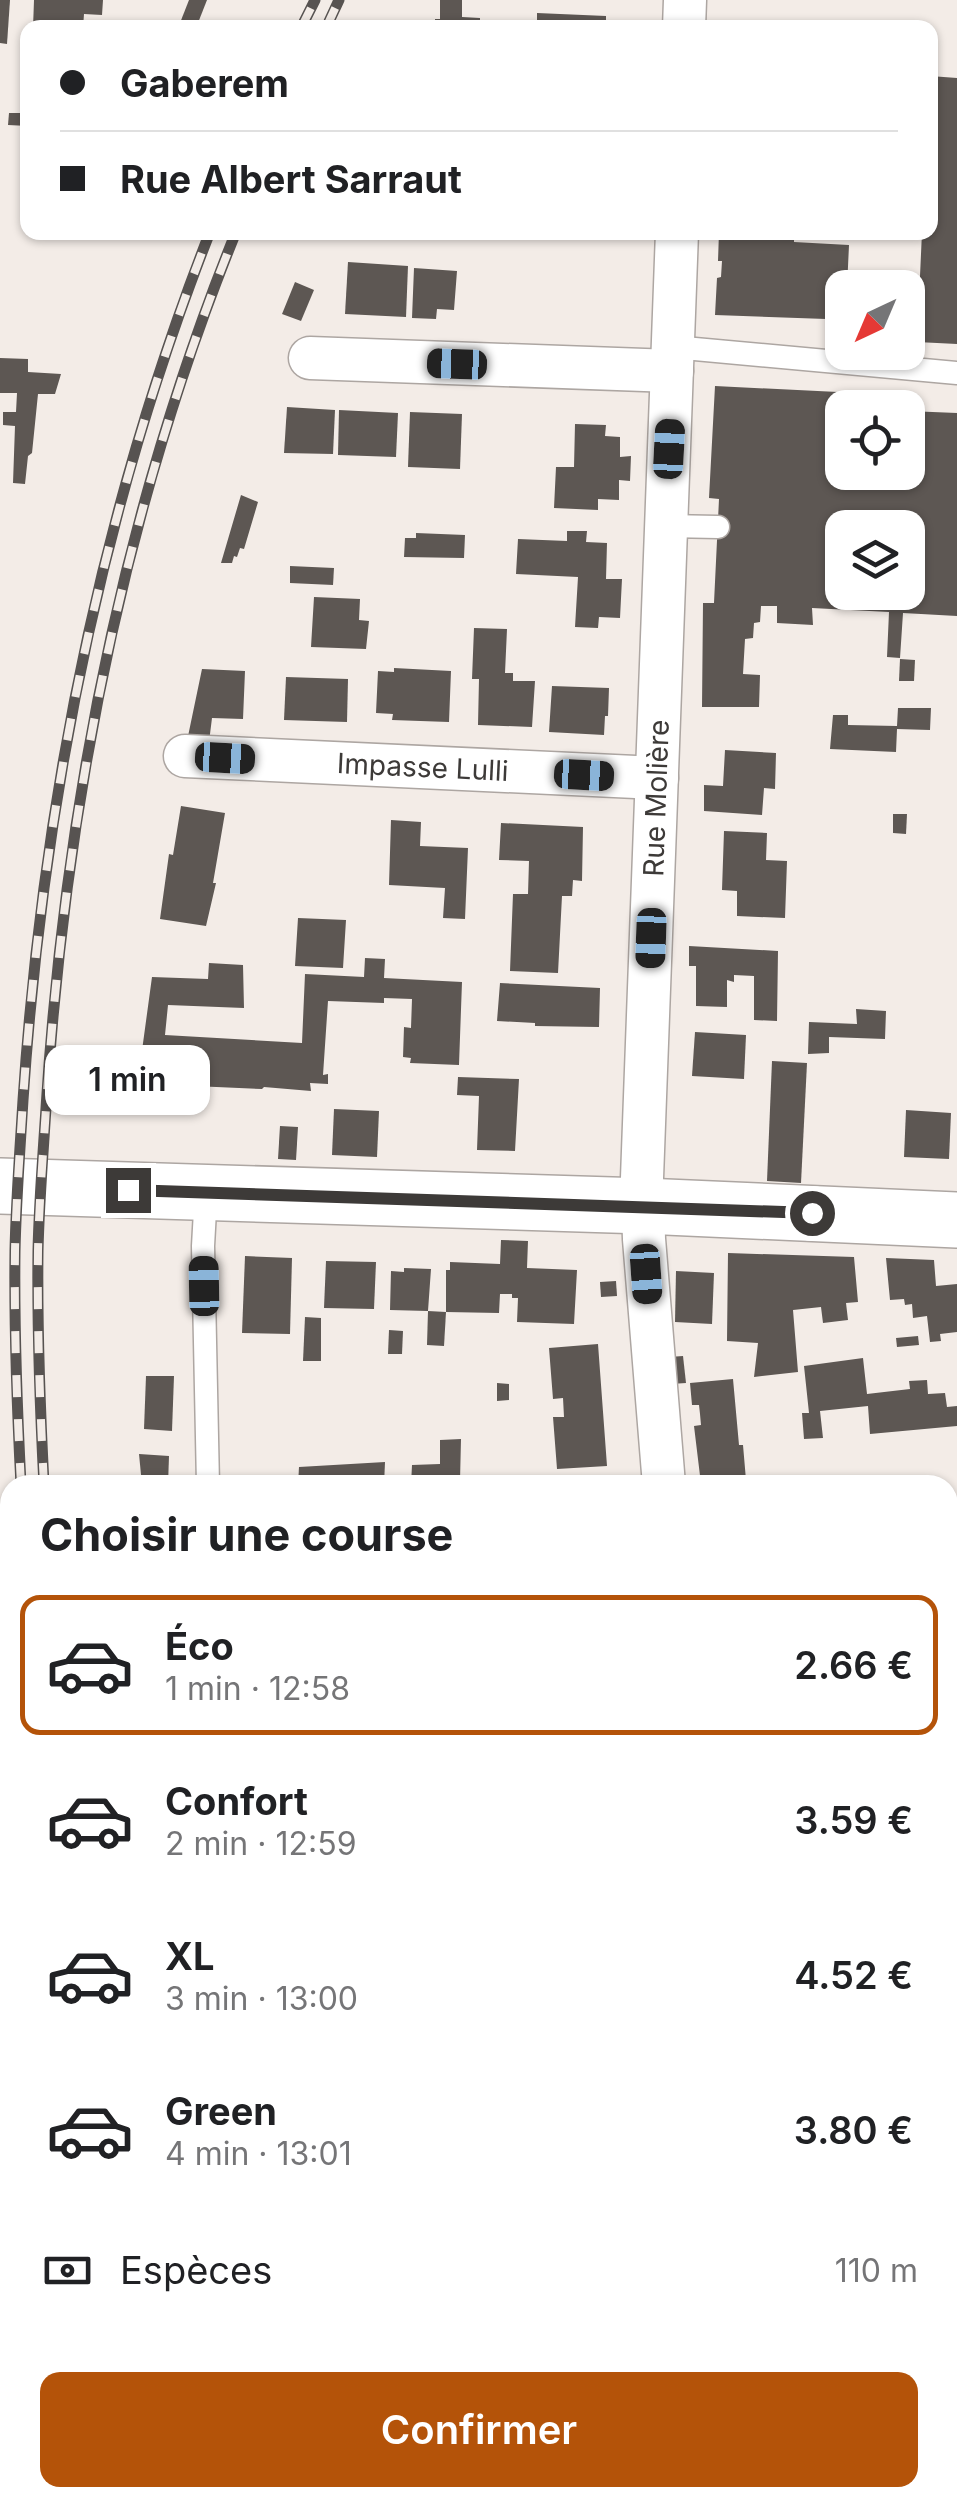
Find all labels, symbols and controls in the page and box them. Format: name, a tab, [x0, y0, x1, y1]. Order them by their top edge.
text: Gaberem	[120, 60, 289, 106]
text: Rue Albert Sarraut	[120, 156, 462, 202]
north arrow	[825, 270, 925, 370]
map controls	[825, 270, 925, 610]
car	[426, 348, 488, 380]
button: locate	[825, 390, 925, 490]
car	[652, 418, 686, 480]
button: layers	[825, 510, 925, 610]
street label: Rue Molière	[636, 719, 676, 877]
car	[194, 741, 256, 775]
street label: Impasse Lulli	[336, 746, 509, 788]
car	[553, 758, 615, 792]
car	[635, 907, 667, 969]
callout: 1 min	[46, 1045, 210, 1115]
text: 1 min	[88, 1060, 167, 1099]
route end	[106, 1168, 151, 1213]
route start	[790, 1191, 835, 1236]
car	[629, 1243, 663, 1305]
car	[188, 1256, 220, 1316]
text: Choisir une course	[40, 1507, 453, 1562]
icon: car	[45, 1620, 135, 1710]
text: Éco	[165, 1623, 234, 1669]
text: 2.66 €	[794, 1642, 913, 1688]
text: 1 min · 12:58	[165, 1669, 350, 1708]
icon: car	[45, 1775, 135, 1865]
text: Confort	[165, 1778, 308, 1824]
text: 3.59 €	[794, 1797, 913, 1843]
text: 2 min · 12:59	[165, 1824, 356, 1863]
icon: car	[45, 1930, 135, 2020]
text: XL	[165, 1933, 215, 1979]
text: 4.52 €	[794, 1952, 913, 1998]
text: 3 min · 13:00	[165, 1979, 358, 2018]
icon: car	[45, 2085, 135, 2175]
text: Green	[165, 2088, 277, 2134]
text: 3.80 €	[794, 2107, 913, 2153]
text: 4 min · 13:01	[165, 2134, 352, 2173]
icon: cash	[40, 2243, 95, 2298]
text: Espèces	[120, 2247, 272, 2293]
text: 110 m	[835, 2251, 918, 2290]
button: Confirmer	[40, 2372, 918, 2487]

